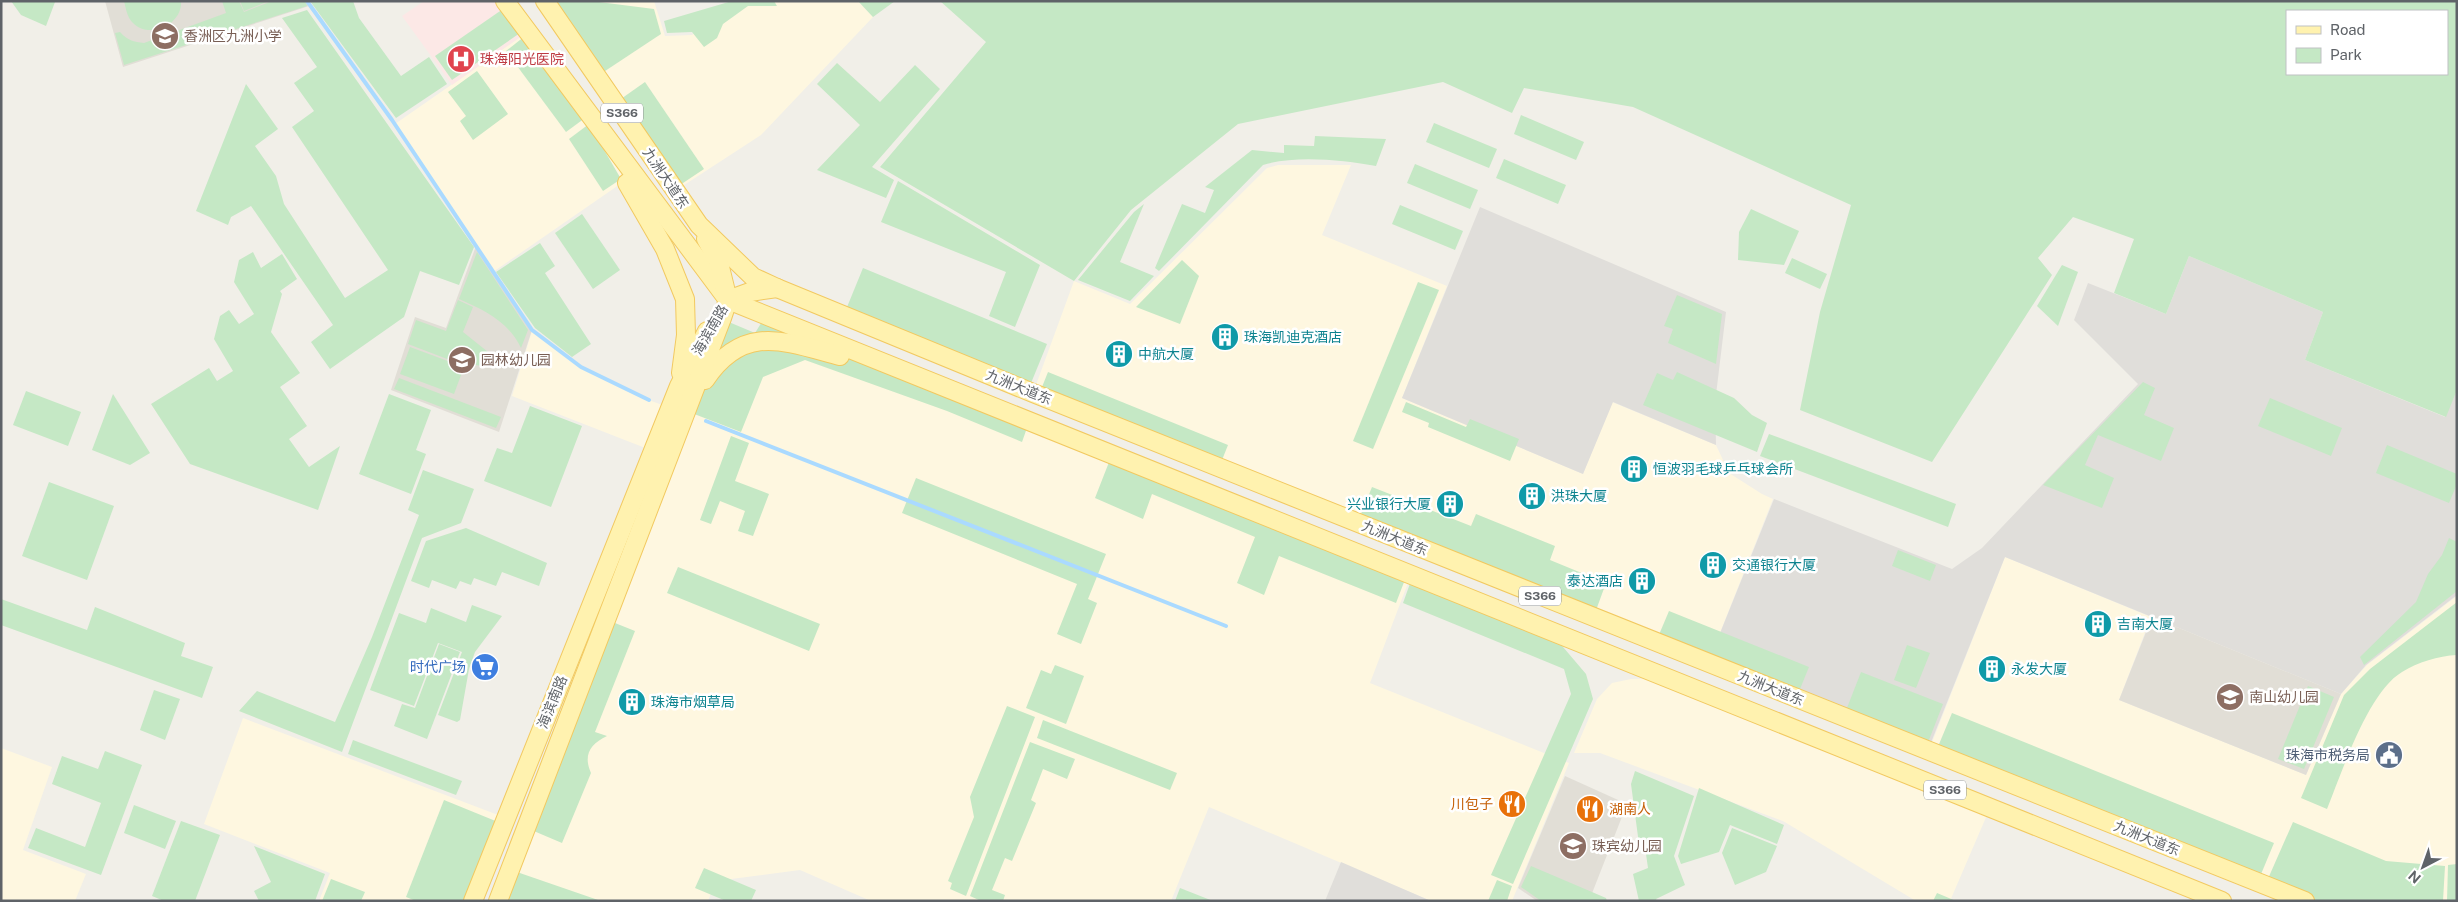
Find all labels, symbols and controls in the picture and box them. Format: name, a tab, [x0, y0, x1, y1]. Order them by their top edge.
legend	[2286, 10, 2448, 75]
school or university icon: 香洲区九洲小学	[150, 21, 180, 51]
text: Road	[2330, 21, 2366, 38]
place label: 香洲区九洲小学	[184, 28, 282, 44]
hospital icon: 珠海阳光医院	[446, 44, 476, 74]
text: Park	[2330, 46, 2362, 63]
place label: 珠海阳光医院	[480, 51, 564, 67]
road number: S366	[601, 104, 643, 122]
street label: 九洲大道东	[640, 145, 692, 211]
street label: 海滨南路	[689, 302, 731, 358]
building icon: 珠海凯迪克酒店	[1210, 322, 1240, 352]
place label: 珠海凯迪克酒店	[1244, 329, 1342, 345]
building icon: 中航大厦	[1104, 339, 1134, 369]
school or university icon: 园林幼儿园	[447, 345, 477, 375]
place label: 中航大厦	[1138, 346, 1194, 362]
place label: 园林幼儿园	[481, 352, 551, 368]
street label: 九洲大道东	[984, 366, 1054, 408]
building icon: 恒波羽毛球乒乓球会所	[1619, 454, 1649, 484]
place label: 恒波羽毛球乒乓球会所	[1653, 461, 1793, 477]
building icon: 洪珠大厦	[1517, 481, 1547, 511]
place label: 洪珠大厦	[1551, 488, 1607, 504]
building icon: 兴业银行大厦	[1435, 489, 1465, 519]
place label: 兴业银行大厦	[1347, 496, 1431, 512]
street label: 九洲大道东	[1360, 517, 1430, 559]
building icon: 交通银行大厦	[1698, 550, 1728, 580]
place label: 交通银行大厦	[1732, 557, 1816, 573]
building icon: 泰达酒店	[1627, 566, 1657, 596]
place label: 泰达酒店	[1567, 573, 1623, 589]
road number: S366	[1519, 586, 1561, 606]
building icon: 吉南大厦	[2083, 609, 2113, 639]
place label: 吉南大厦	[2117, 616, 2173, 632]
supermarket icon: 时代广场	[470, 652, 500, 682]
building icon: 永发大厦	[1977, 654, 2007, 684]
place label: 时代广场	[410, 659, 466, 675]
place label: 永发大厦	[2011, 661, 2067, 677]
street label: 九洲大道东	[1736, 667, 1806, 709]
street label: 海滨南路	[534, 673, 570, 731]
school or university icon: 南山幼儿园	[2215, 682, 2245, 712]
building icon: 珠海市烟草局	[617, 687, 647, 717]
place label: 南山幼儿园	[2249, 689, 2319, 705]
place label: 珠海市烟草局	[651, 694, 735, 710]
public building icon: 珠海市税务局	[2374, 740, 2404, 770]
place label: 珠海市税务局	[2286, 747, 2370, 763]
road number: S366	[1924, 780, 1966, 800]
restaurant icon: 川包子	[1497, 789, 1527, 819]
restaurant icon: 湖南人	[1575, 794, 1605, 824]
place label: 川包子	[1451, 796, 1493, 812]
place label: 湖南人	[1609, 801, 1651, 817]
street label: 九洲大道东	[2112, 817, 2182, 859]
school or university icon: 珠宾幼儿园	[1558, 831, 1588, 861]
place label: 珠宾幼儿园	[1592, 838, 1662, 854]
north arrow	[2398, 842, 2448, 892]
text: N	[2405, 867, 2424, 886]

